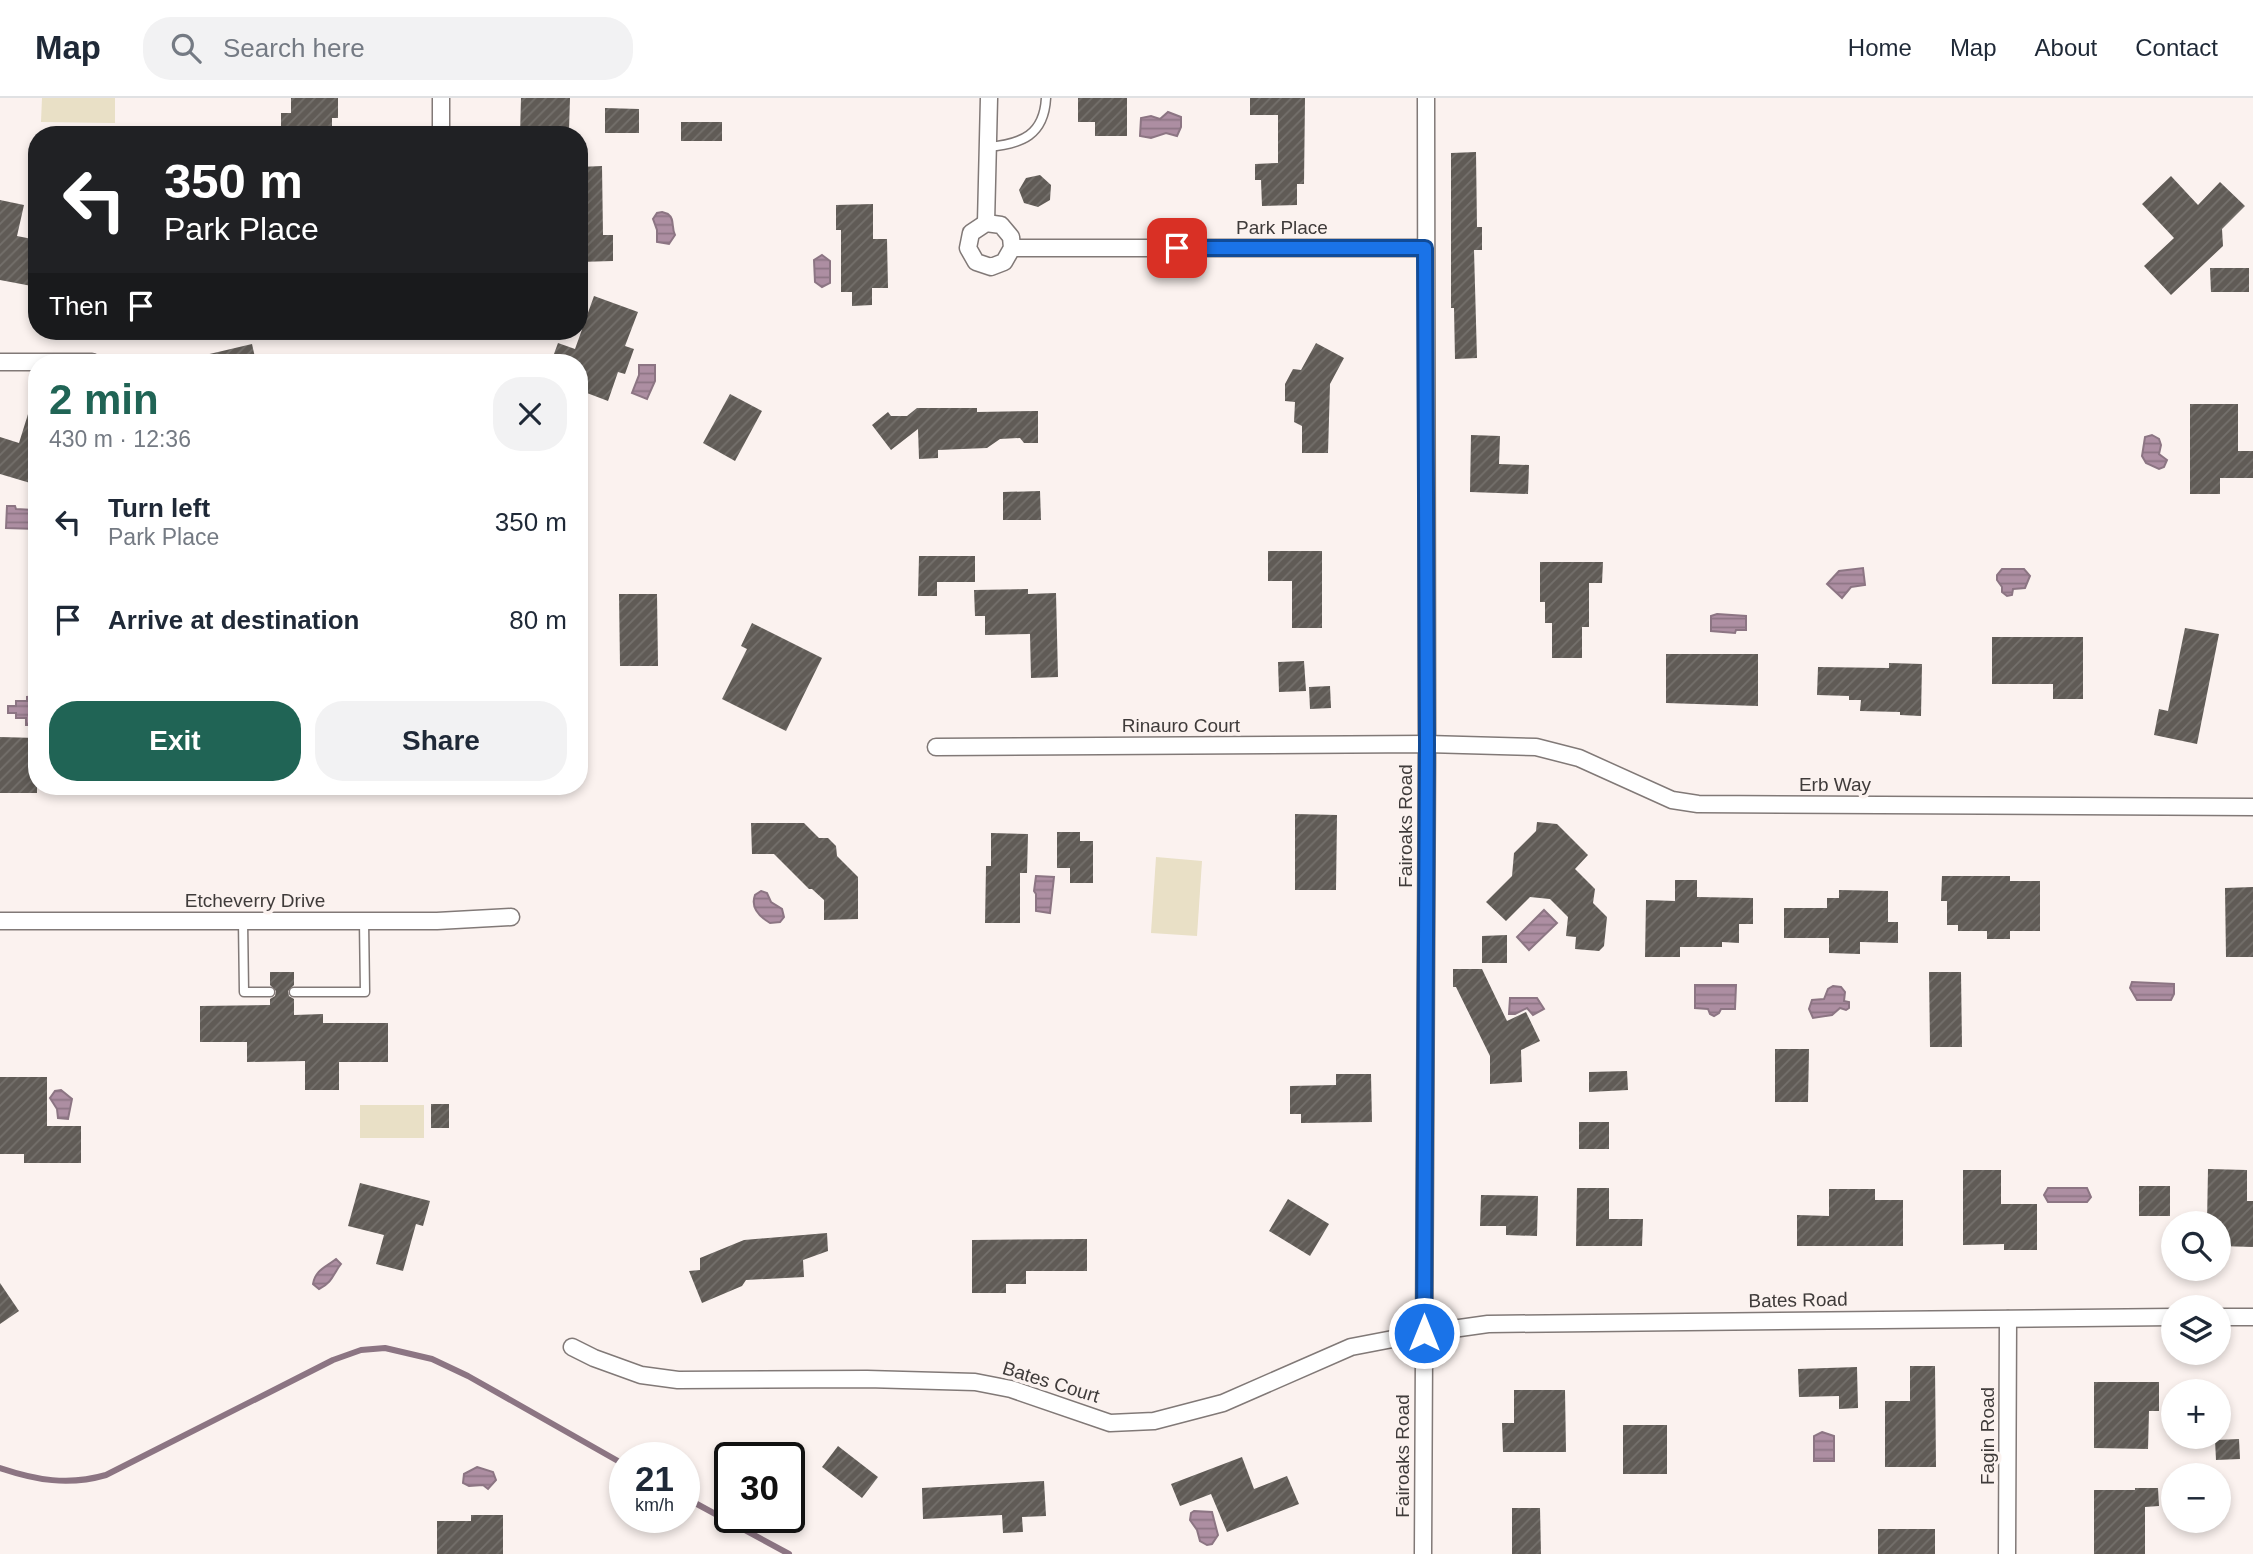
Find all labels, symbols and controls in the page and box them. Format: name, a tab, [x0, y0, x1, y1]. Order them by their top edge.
search box	[143, 17, 633, 80]
text: Map	[35, 29, 101, 66]
icon: search	[167, 29, 205, 67]
text: Search here	[223, 33, 365, 63]
text: Home	[1848, 34, 1912, 61]
text: Map	[1950, 34, 1997, 61]
text: About	[2035, 34, 2097, 61]
text: Contact	[2135, 34, 2218, 61]
icon: left	[49, 154, 140, 245]
text: 350 m	[164, 154, 303, 208]
text: Park Place	[164, 211, 319, 247]
street label: Park Place	[1236, 217, 1328, 238]
pin	[1147, 218, 1207, 278]
icon: arrive	[1158, 229, 1196, 267]
icon: arrive	[122, 287, 160, 325]
text: Then	[49, 291, 108, 321]
text: 2 min	[49, 376, 159, 423]
button: close	[493, 377, 567, 451]
text: 430 m · 12:36	[49, 426, 191, 452]
text: Turn left	[108, 493, 210, 523]
icon: left	[49, 503, 87, 541]
text: 350 m	[495, 507, 567, 537]
text: Park Place	[108, 524, 219, 550]
icon: arrive	[49, 601, 87, 639]
text: Arrive at destination	[108, 605, 359, 635]
text: 80 m	[509, 605, 567, 635]
button: Exit	[49, 701, 301, 781]
button: Share	[315, 701, 567, 781]
street label: Rinauro Court	[1122, 715, 1241, 736]
street label: Fairoaks Road	[1395, 764, 1416, 888]
street label: Erb Way	[1799, 774, 1872, 795]
street label: Etcheverry Drive	[185, 890, 325, 911]
map controls	[2161, 1211, 2231, 1533]
button: search	[2161, 1211, 2231, 1281]
street label: Bates Road	[1748, 1289, 1848, 1311]
button: layers	[2161, 1295, 2231, 1365]
position arrow	[1387, 1296, 1461, 1370]
street label: Bates Court	[1000, 1357, 1103, 1407]
button: +	[2161, 1379, 2231, 1449]
street label: Fagin Road	[1977, 1387, 1998, 1485]
street label: Fairoaks Road	[1392, 1394, 1413, 1518]
speed limit sign: 30	[714, 1442, 805, 1533]
text: 21	[635, 1459, 674, 1498]
button: −	[2161, 1463, 2231, 1533]
text: km/h	[635, 1495, 674, 1515]

